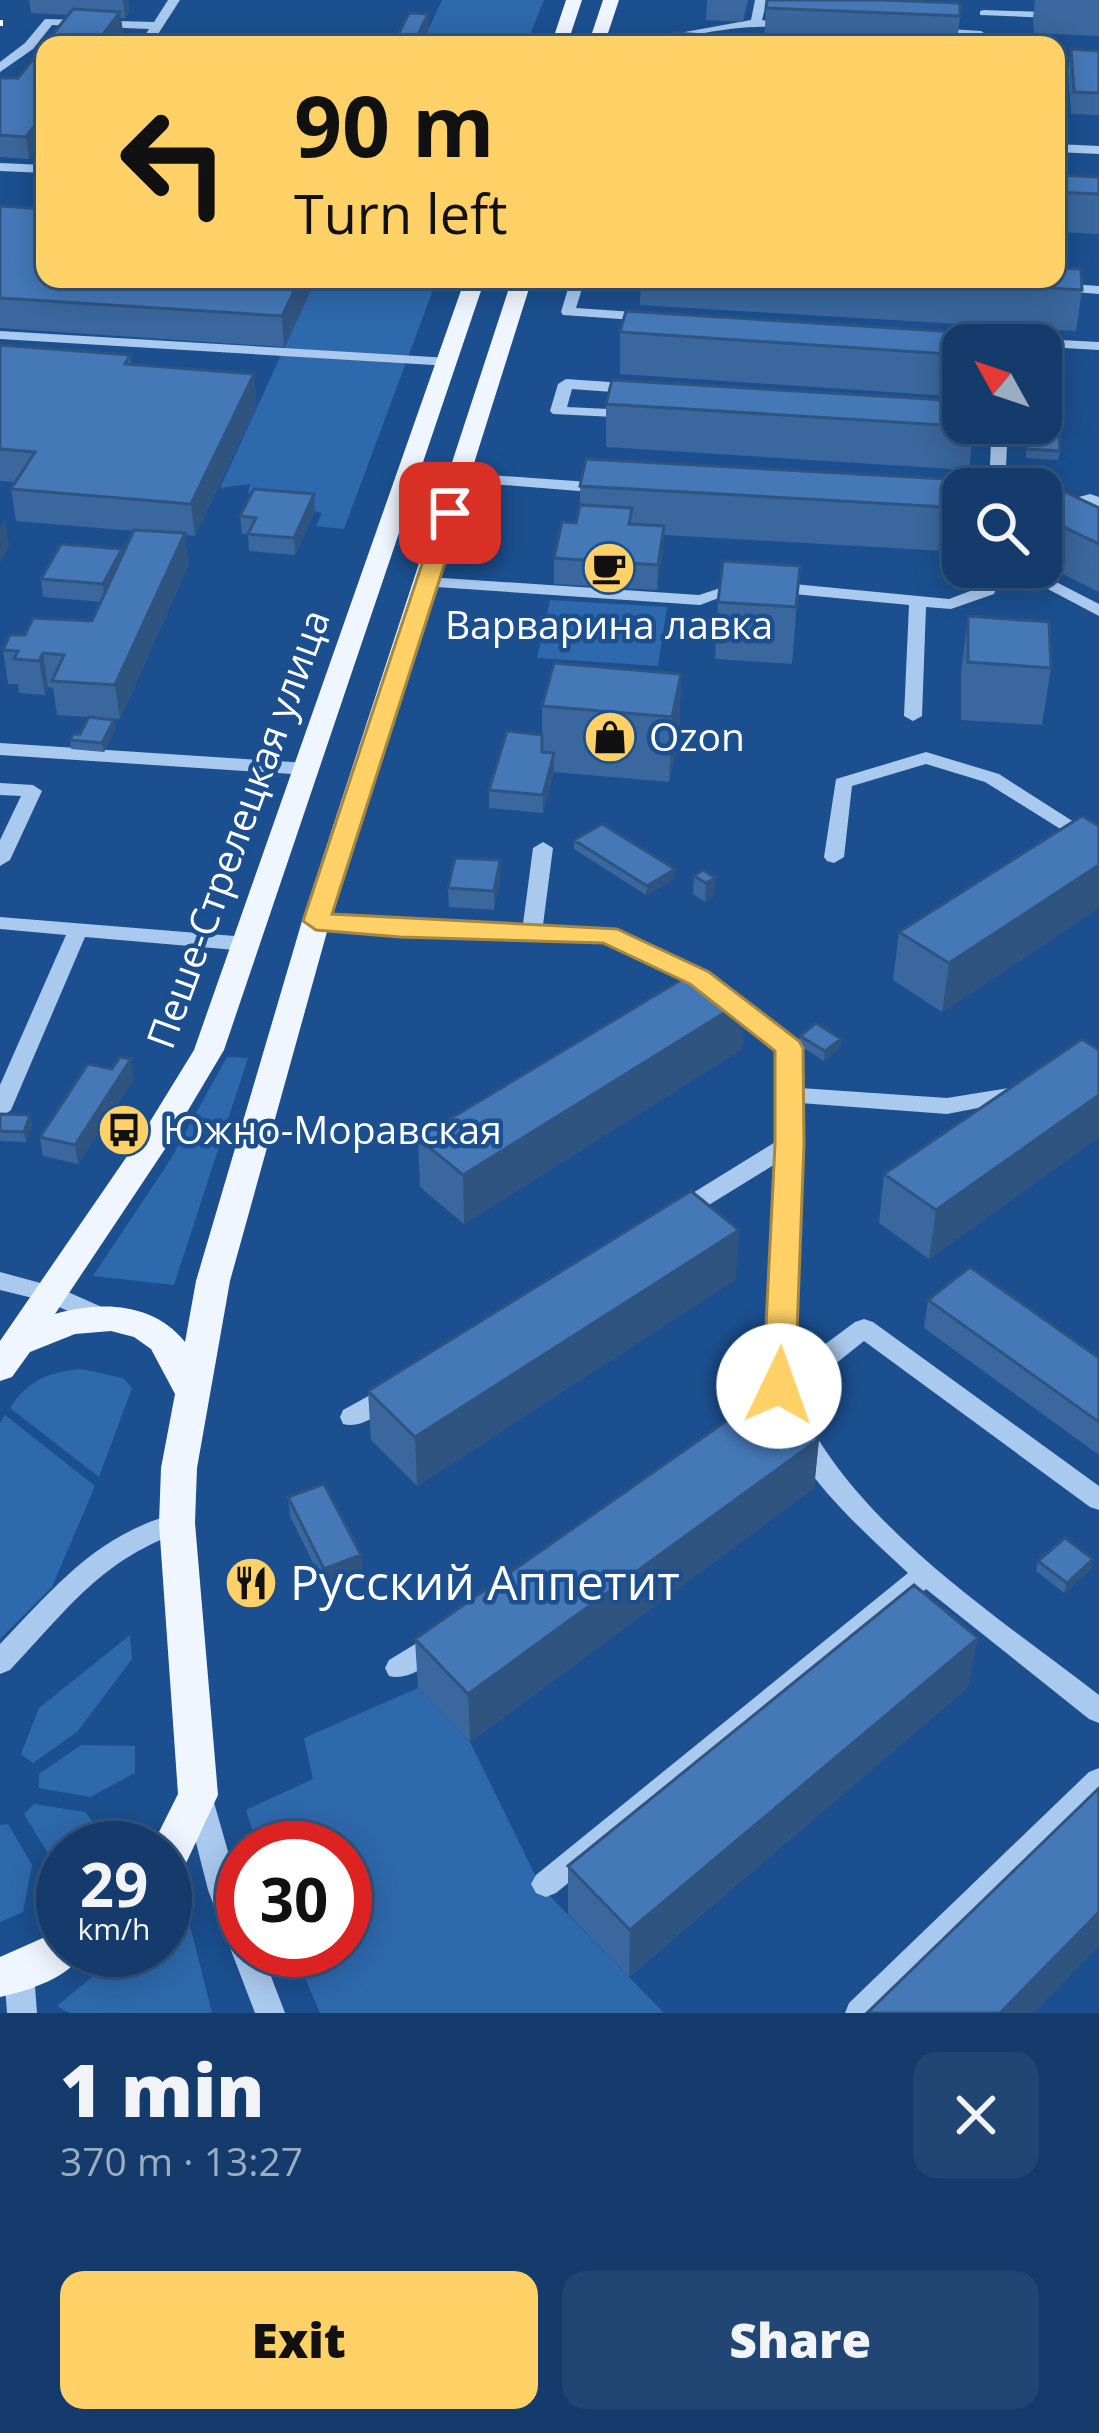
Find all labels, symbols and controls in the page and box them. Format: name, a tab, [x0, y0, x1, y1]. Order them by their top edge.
text: 90 m	[294, 67, 494, 182]
icon: left	[96, 84, 252, 240]
text: Turn left	[294, 176, 507, 250]
north arrow	[942, 324, 1062, 444]
map controls	[942, 324, 1062, 588]
pin	[399, 462, 501, 564]
button: search	[942, 468, 1062, 588]
icon: arrive	[417, 480, 483, 546]
cafe icon: Варварина лавка	[581, 540, 637, 596]
place label: Варварина лавка	[445, 597, 773, 650]
street label: Пеше-Стрелецкая улица	[133, 602, 341, 1055]
shop icon: Ozon	[582, 709, 638, 765]
place label: Ozon	[649, 709, 745, 762]
bus stop icon: Южно-Моравская	[96, 1102, 152, 1158]
place label: Южно-Моравская	[163, 1102, 502, 1155]
position arrow	[716, 1323, 842, 1449]
place label: Русский Аппетит	[290, 1549, 680, 1614]
restaurant icon: Русский Аппетит	[223, 1555, 279, 1611]
speed limit sign: 30	[216, 1821, 372, 1977]
text: 29	[80, 1843, 148, 1925]
text: km/h	[78, 1908, 150, 1949]
text: 1 min	[60, 2040, 265, 2138]
button: close	[913, 2052, 1039, 2178]
text: 370 m · 13:27	[60, 2134, 303, 2187]
button: Exit	[60, 2271, 538, 2409]
button: Share	[562, 2271, 1039, 2409]

